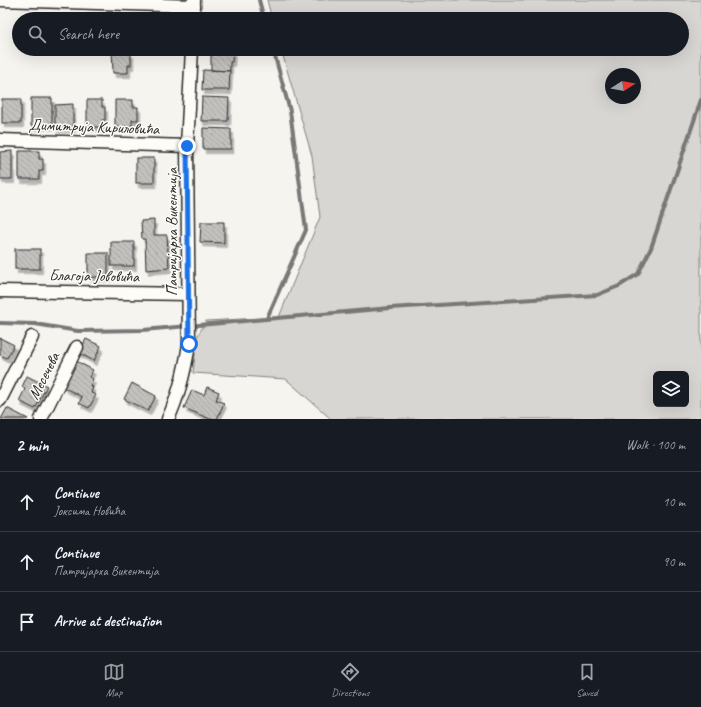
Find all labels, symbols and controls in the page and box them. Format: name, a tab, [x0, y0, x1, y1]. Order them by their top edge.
search box	[12, 12, 689, 56]
icon: search	[26, 23, 48, 45]
text: Search here	[58, 25, 119, 44]
north arrow	[605, 68, 641, 104]
street label: Димитрија Кириловића	[28, 115, 161, 139]
route end	[178, 137, 196, 155]
street label: Патријарха Викентија	[162, 167, 182, 296]
street label: Благоја Јововића	[49, 265, 140, 287]
route start	[180, 335, 198, 353]
street label: Месечева	[24, 348, 65, 403]
map controls	[653, 371, 689, 407]
button: layers	[653, 371, 689, 407]
text: 2 min	[16, 435, 49, 456]
text: Walk · 100 m	[626, 437, 685, 453]
text: Continue	[54, 484, 99, 503]
icon: ahead	[16, 491, 38, 513]
text: 10 m	[663, 494, 685, 510]
text: Јоксима Новића	[54, 503, 125, 519]
text: Continue	[54, 544, 99, 563]
icon: ahead	[16, 551, 38, 573]
text: 90 m	[663, 554, 685, 570]
text: Патријарха Викентија	[54, 563, 159, 579]
icon: arrive	[16, 611, 38, 633]
text: Arrive at destination	[54, 612, 161, 631]
tab: Map	[103, 661, 125, 699]
tab: Directions	[331, 661, 370, 699]
tab: Saved	[576, 661, 598, 699]

